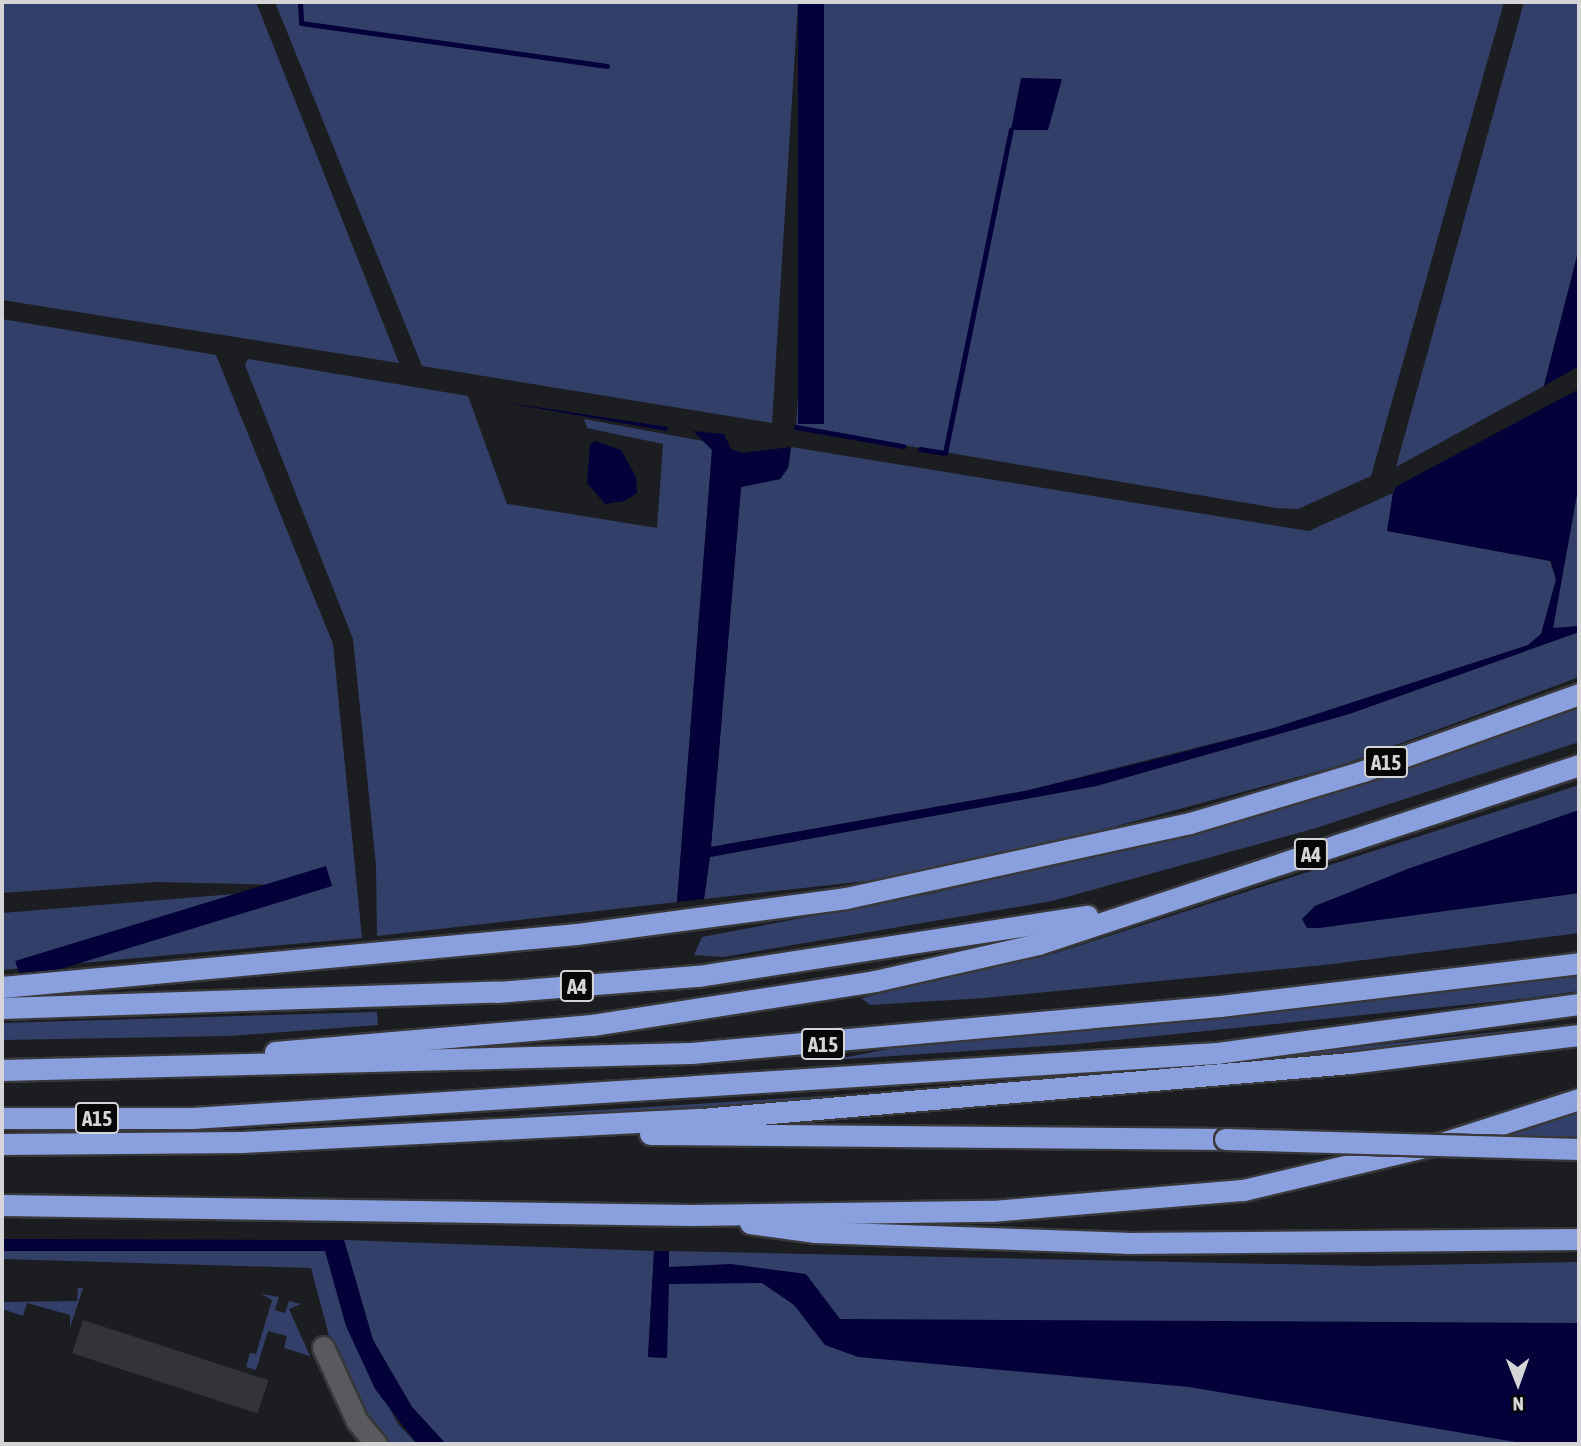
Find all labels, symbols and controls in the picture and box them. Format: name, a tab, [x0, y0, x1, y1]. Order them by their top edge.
road number: A15	[1363, 744, 1409, 780]
road number: A4	[1294, 836, 1328, 872]
road number: A4	[560, 968, 594, 1004]
road number: A15	[800, 1026, 846, 1062]
road number: A15	[74, 1100, 120, 1136]
north arrow	[1483, 1348, 1553, 1418]
text: N	[1513, 1393, 1524, 1415]

